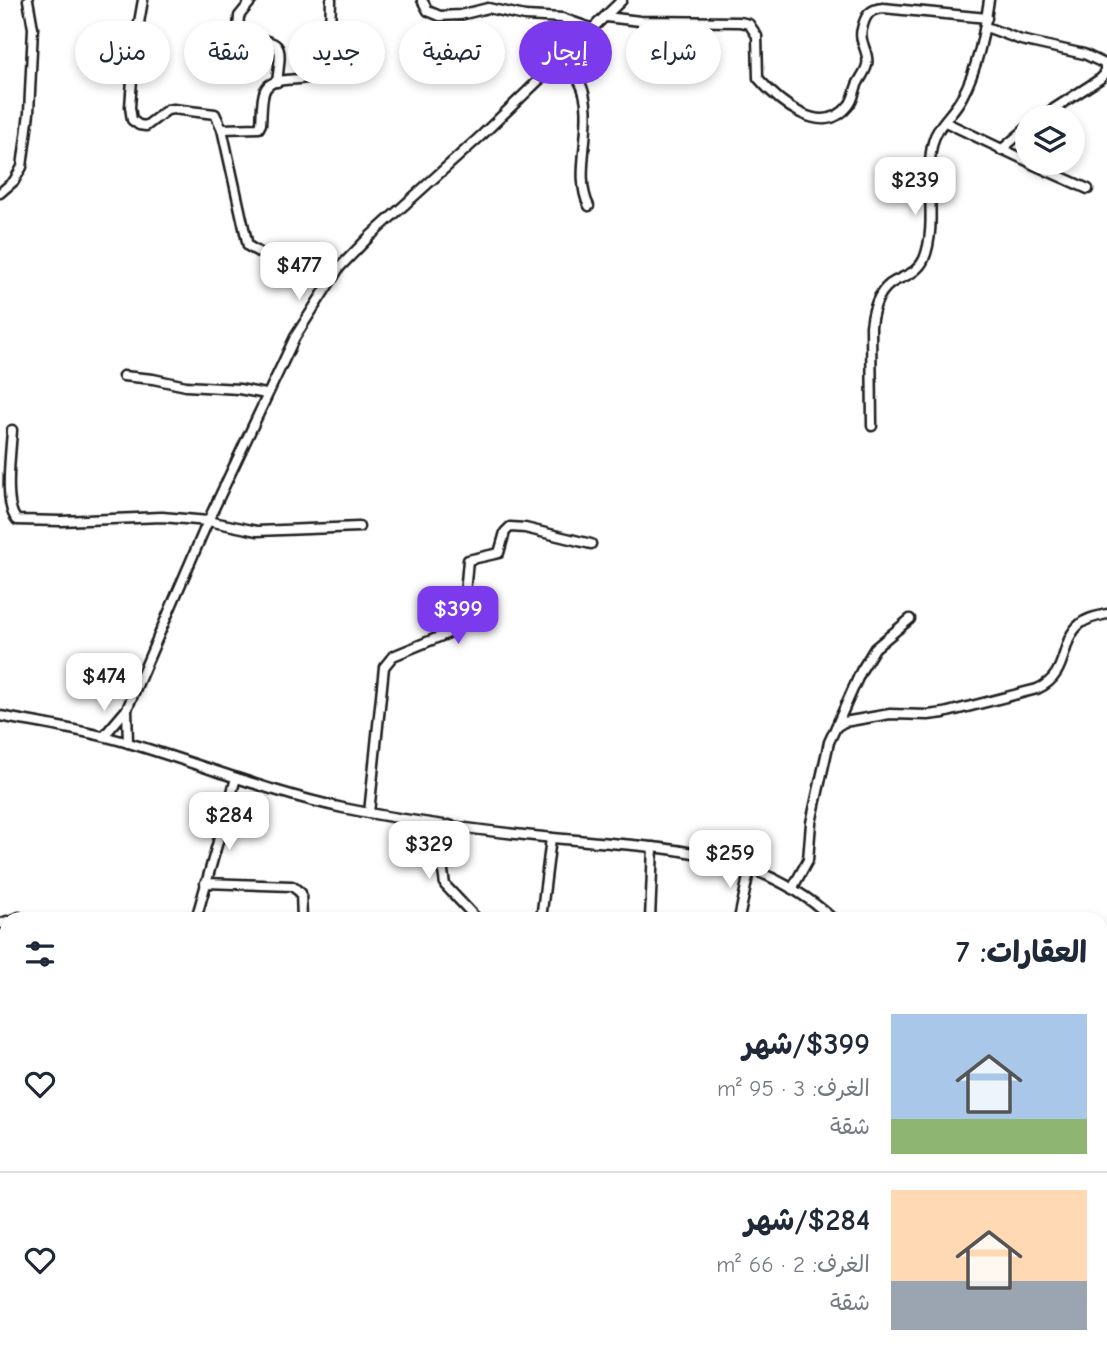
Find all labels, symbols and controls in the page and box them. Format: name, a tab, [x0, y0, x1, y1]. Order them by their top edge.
chip: منزل	[75, 21, 170, 84]
chip: شقة	[184, 21, 274, 84]
chip: جديد	[288, 21, 385, 84]
chip: تصفية	[399, 21, 505, 84]
chip: إيجار	[519, 21, 612, 84]
chip: شراء	[626, 21, 721, 84]
map controls	[1015, 105, 1085, 175]
button: layers	[1015, 105, 1085, 175]
pin: $239	[874, 158, 956, 217]
text: $239	[891, 166, 939, 193]
pin: $477	[258, 243, 340, 302]
text: $477	[276, 251, 322, 278]
pin: $399	[417, 586, 499, 646]
text: $399	[433, 595, 483, 622]
pin: $474	[63, 654, 145, 713]
text: $474	[82, 662, 126, 689]
pin: $284	[188, 792, 270, 852]
text: $284	[205, 801, 253, 828]
pin: $329	[388, 822, 470, 881]
text: $329	[405, 830, 453, 857]
pin: $259	[689, 830, 771, 890]
text: $259	[705, 839, 755, 866]
icon: filters	[21, 935, 59, 973]
text: العقارات: 7	[956, 935, 1087, 970]
text: $399/شهر	[743, 1027, 870, 1062]
icon: home	[947, 1042, 1031, 1126]
icon: heart	[21, 1065, 59, 1103]
text: الغرف: 3 · 95 m²	[717, 1075, 870, 1102]
text: شقة	[830, 1113, 870, 1140]
text: $284/شهر	[745, 1203, 870, 1238]
icon: home	[947, 1218, 1031, 1302]
icon: heart	[21, 1241, 59, 1279]
text: الغرف: 2 · 66 m²	[716, 1251, 870, 1278]
text: شقة	[830, 1289, 870, 1316]

